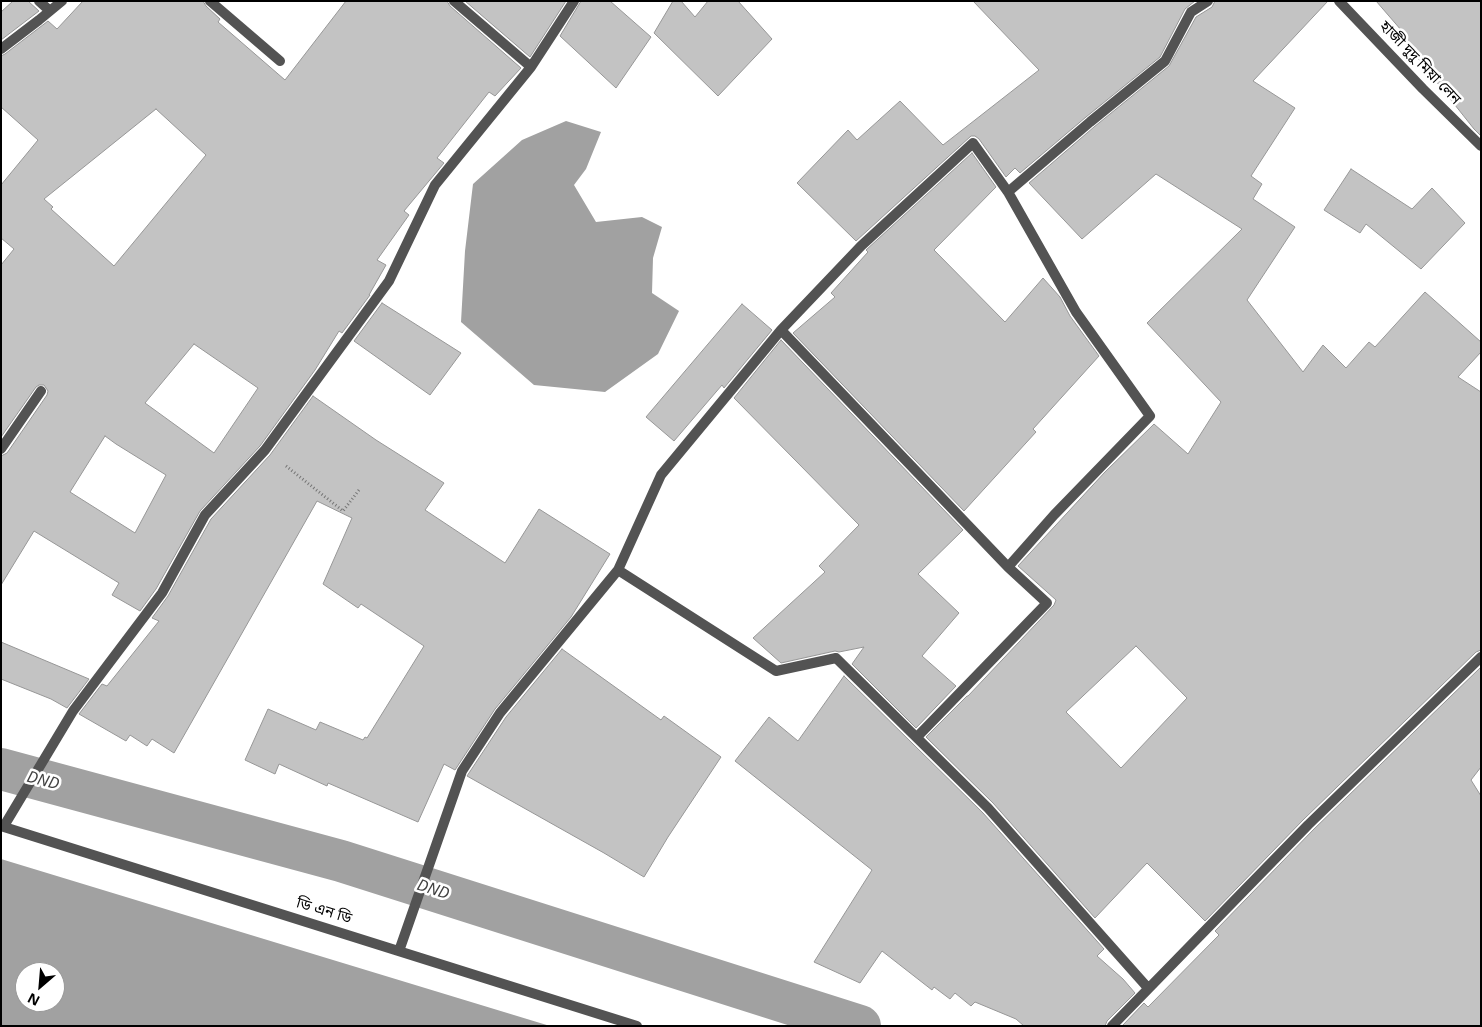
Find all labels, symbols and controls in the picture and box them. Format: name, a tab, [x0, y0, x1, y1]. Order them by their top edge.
street label: হাজী দুদু মিয়া লেন	[1376, 17, 1464, 109]
water label: DND	[25, 768, 61, 794]
water label: DND	[415, 876, 451, 904]
street label: ডি এন ডি	[294, 894, 354, 928]
north arrow	[15, 962, 65, 1012]
text: N	[24, 989, 43, 1011]

